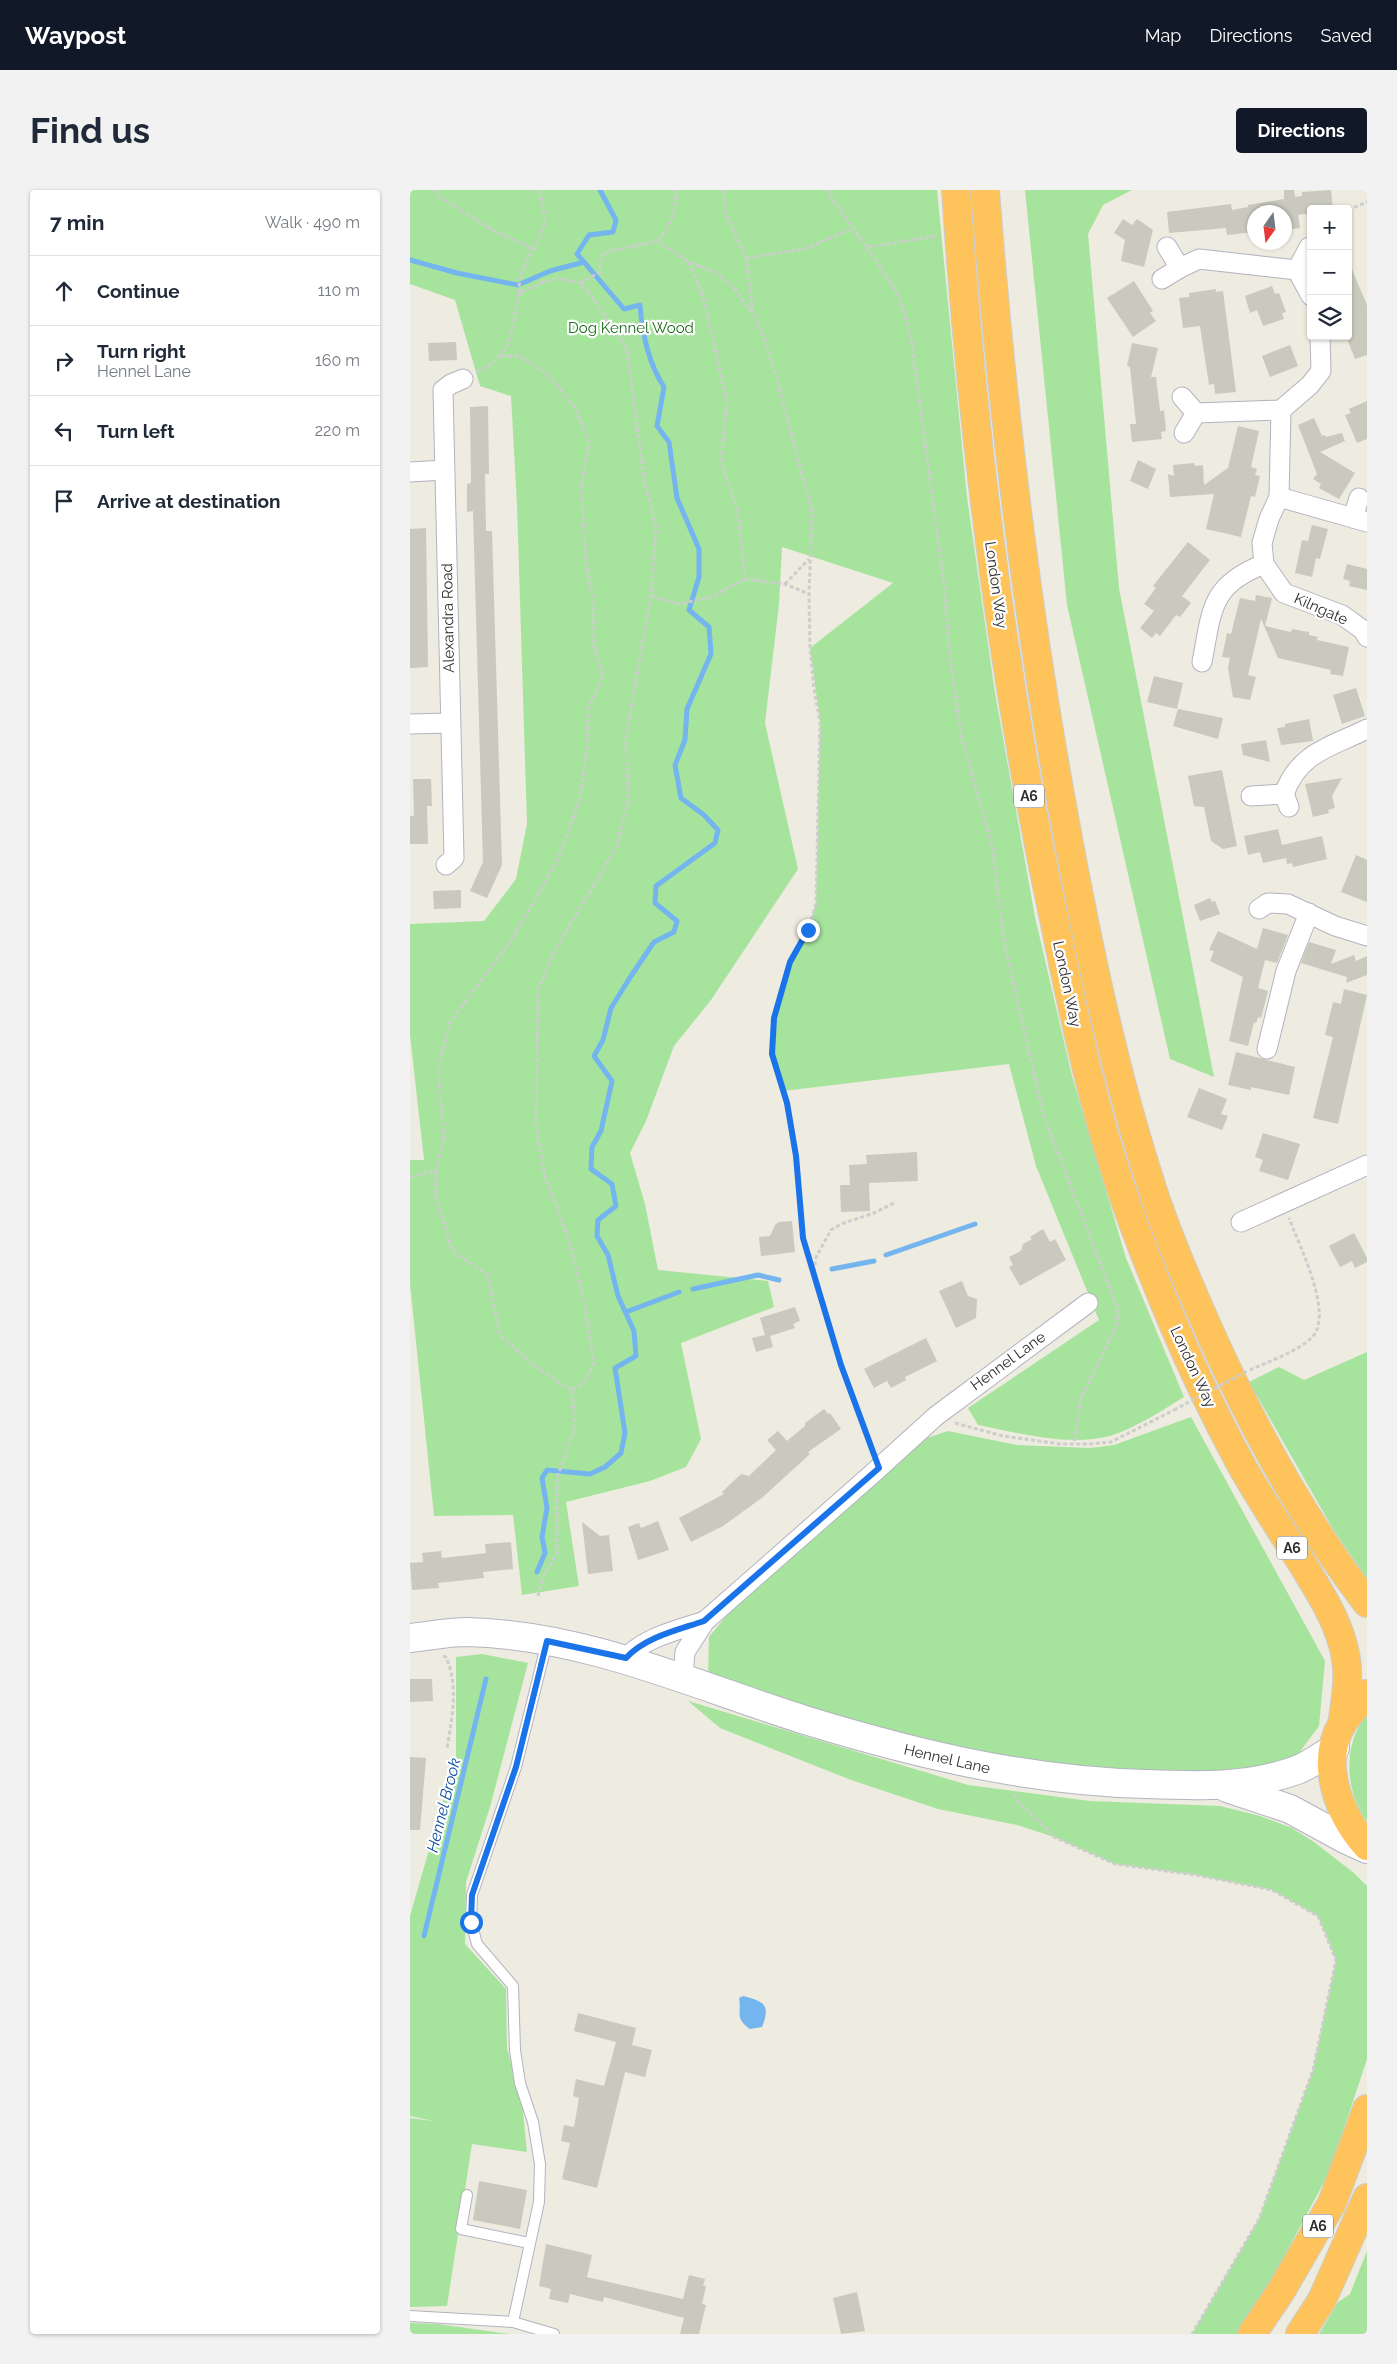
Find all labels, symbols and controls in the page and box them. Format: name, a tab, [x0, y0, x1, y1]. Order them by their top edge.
text: Waypost	[25, 21, 126, 50]
text: Map	[1145, 25, 1181, 46]
text: Directions	[1209, 25, 1293, 46]
text: Saved	[1321, 25, 1372, 46]
button: Directions	[1236, 108, 1367, 153]
text: Find us	[30, 110, 150, 151]
north arrow	[1247, 205, 1292, 250]
map controls	[1307, 205, 1352, 340]
button: +	[1307, 205, 1352, 250]
text: 7 min	[50, 210, 104, 235]
text: Walk · 490 m	[265, 213, 360, 232]
button: −	[1307, 250, 1352, 295]
icon: ahead	[50, 277, 78, 305]
text: Continue	[97, 280, 180, 302]
text: 110 m	[318, 281, 360, 300]
button: layers	[1307, 295, 1352, 340]
park label: Dog Kennel Wood	[568, 319, 694, 337]
text: Turn right	[97, 340, 186, 362]
icon: right	[50, 347, 78, 375]
text: 160 m	[315, 351, 360, 370]
text: Hennel Lane	[97, 362, 191, 381]
icon: left	[50, 417, 78, 445]
text: Turn left	[97, 420, 174, 442]
text: 220 m	[315, 421, 360, 440]
icon: arrive	[50, 487, 78, 515]
text: Arrive at destination	[97, 490, 281, 512]
street label: London Way	[981, 540, 1011, 630]
street label: Alexandra Road	[438, 563, 458, 673]
street label: Kilngate	[1291, 589, 1351, 629]
road number: A6	[1014, 784, 1044, 808]
route end	[797, 919, 820, 942]
street label: London Way	[1049, 939, 1085, 1029]
street label: London Way	[1166, 1324, 1220, 1410]
street label: Hennel Lane	[967, 1328, 1049, 1394]
road number: A6	[1277, 1536, 1307, 1560]
street label: Hennel Lane	[902, 1740, 992, 1778]
water label: Hennel Brook	[423, 1756, 464, 1854]
route start	[460, 1911, 483, 1934]
road number: A6	[1303, 2214, 1333, 2238]

